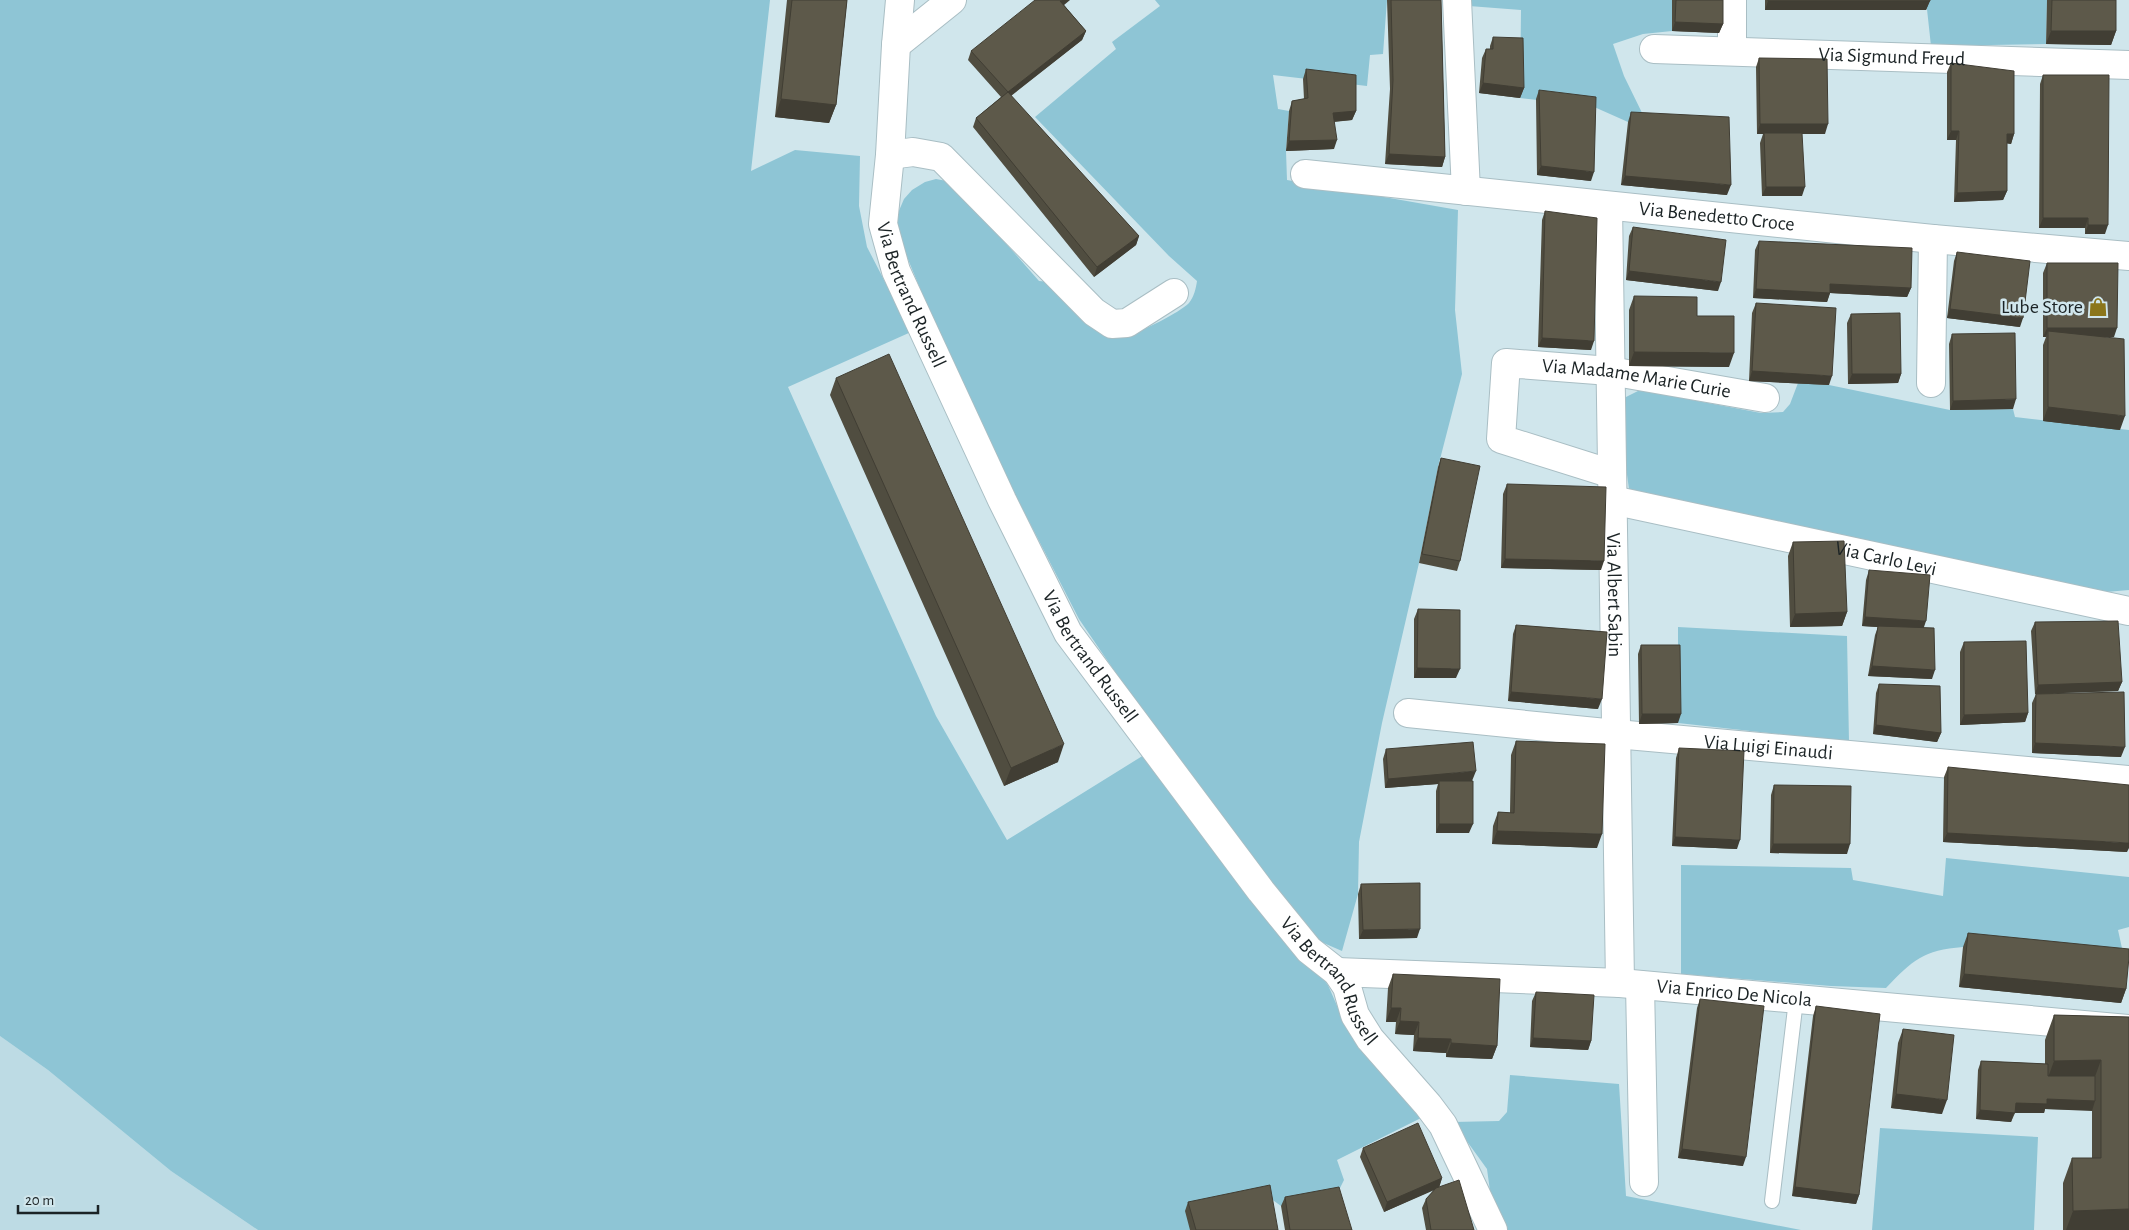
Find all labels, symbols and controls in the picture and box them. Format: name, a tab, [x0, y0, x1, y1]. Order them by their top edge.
street label: Via Sigmund Freud	[1818, 45, 1966, 69]
street label: Via Benedetto Croce	[1638, 199, 1796, 235]
street label: Via Bertrand Russell	[873, 220, 949, 371]
shop icon: Lube Store	[2087, 296, 2109, 318]
place label: Lube Store	[2001, 297, 2083, 317]
street label: Via Madame Marie Curie	[1541, 356, 1732, 402]
street label: Via Albert Sabin	[1603, 532, 1625, 657]
street label: Via Carlo Levi	[1833, 538, 1938, 579]
street label: Via Bertrand Russell	[1039, 587, 1142, 727]
street label: Via Luigi Einaudi	[1703, 732, 1834, 763]
street label: Via Bertrand Russell	[1276, 913, 1381, 1049]
street label: Via Enrico De Nicola	[1656, 976, 1813, 1010]
scale bar	[18, 1182, 98, 1214]
text: 20 m	[25, 1193, 54, 1208]

